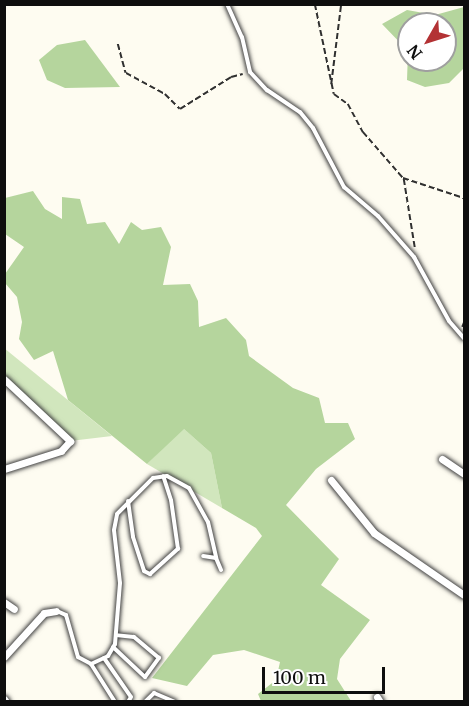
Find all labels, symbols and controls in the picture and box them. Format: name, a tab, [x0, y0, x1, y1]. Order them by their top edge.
north arrow	[397, 12, 457, 72]
text: N	[403, 41, 426, 63]
scale bar	[265, 655, 388, 693]
text: 100 m	[273, 666, 326, 689]

